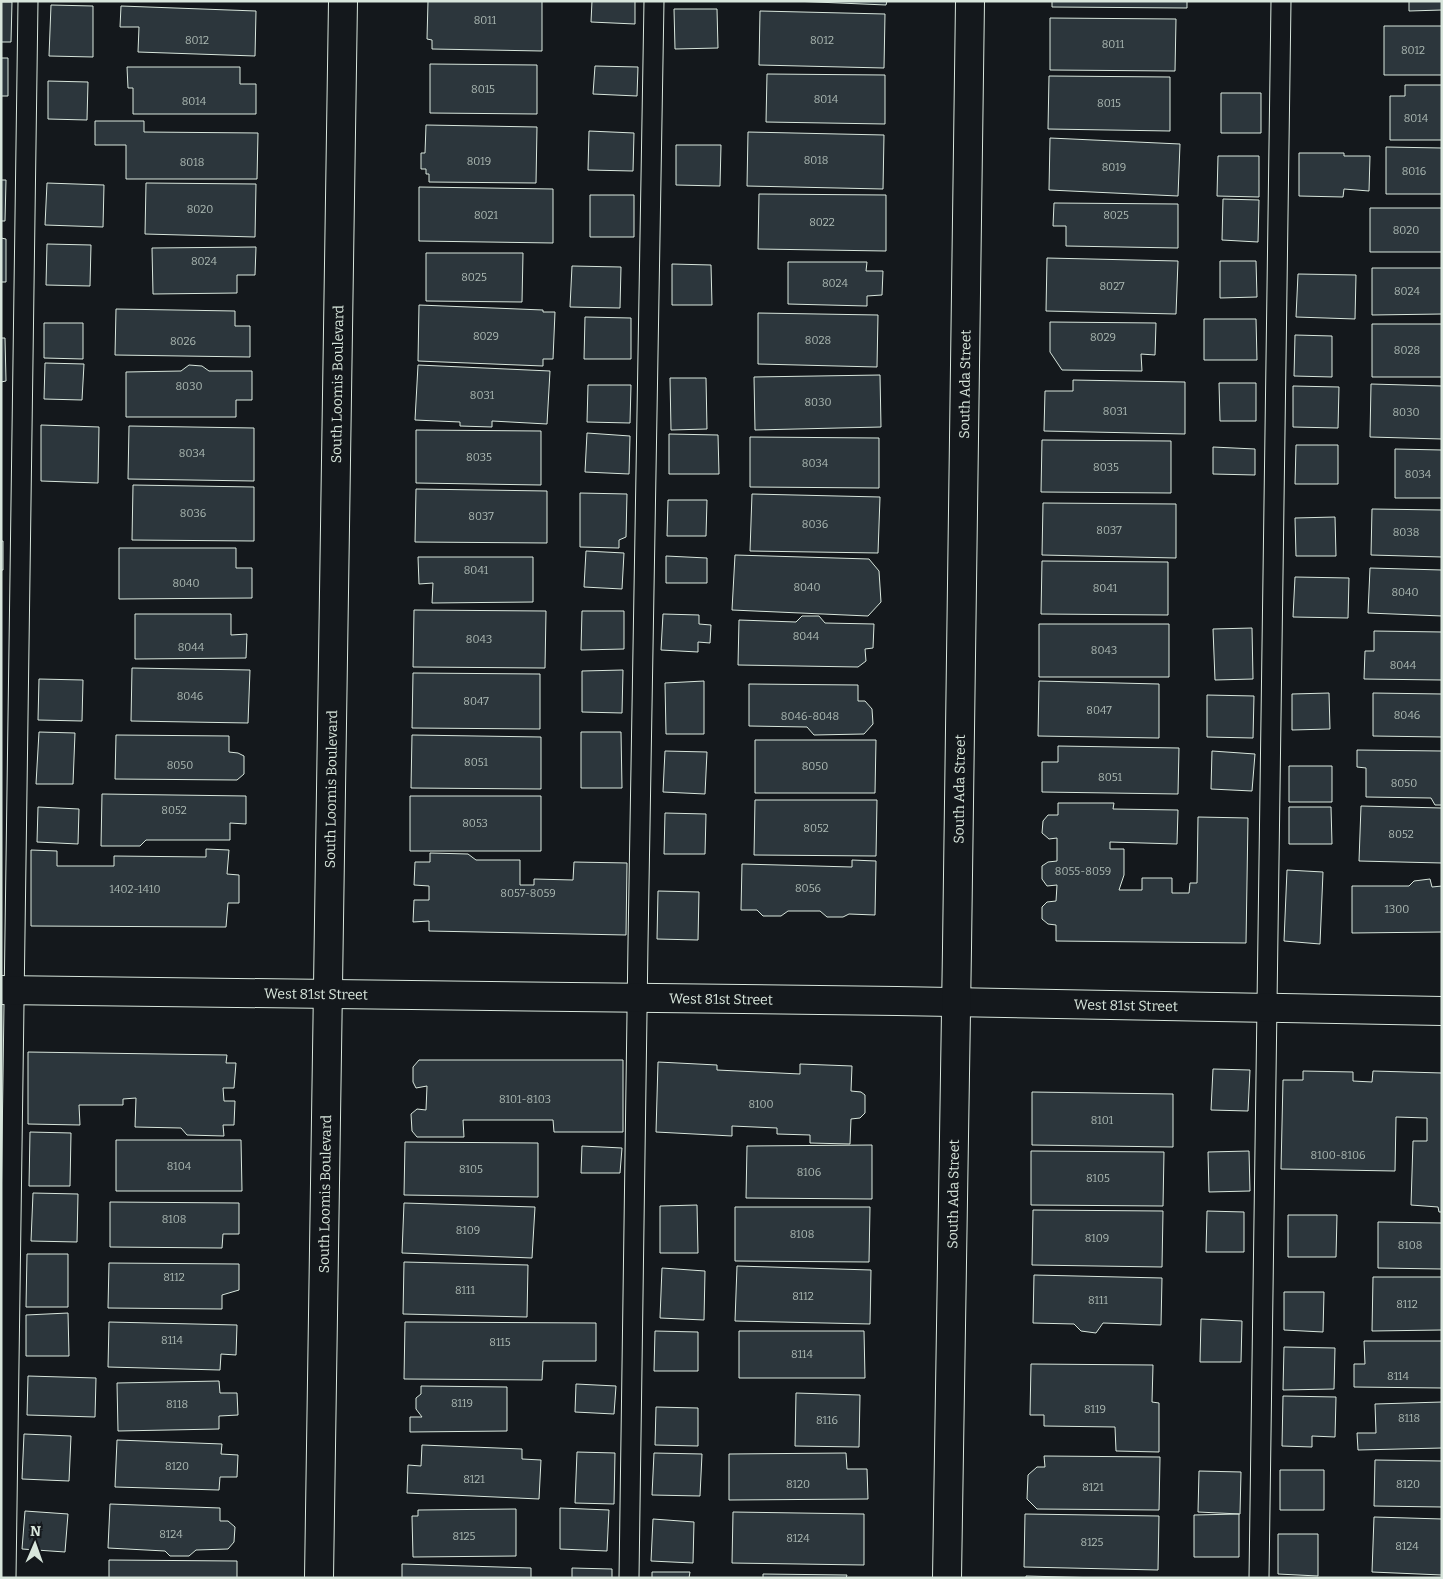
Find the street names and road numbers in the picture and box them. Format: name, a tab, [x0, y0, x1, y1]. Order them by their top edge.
street label: South Loomis Boulevard	[327, 305, 347, 463]
street label: South Ada Street	[955, 329, 974, 439]
street label: South Loomis Boulevard	[321, 710, 341, 868]
street label: South Ada Street	[950, 734, 968, 844]
street label: West 81st Street	[264, 985, 368, 1003]
street label: West 81st Street	[669, 990, 773, 1008]
street label: West 81st Street	[1074, 996, 1178, 1015]
street label: South Loomis Boulevard	[315, 1115, 335, 1273]
street label: South Ada Street	[944, 1139, 962, 1249]

